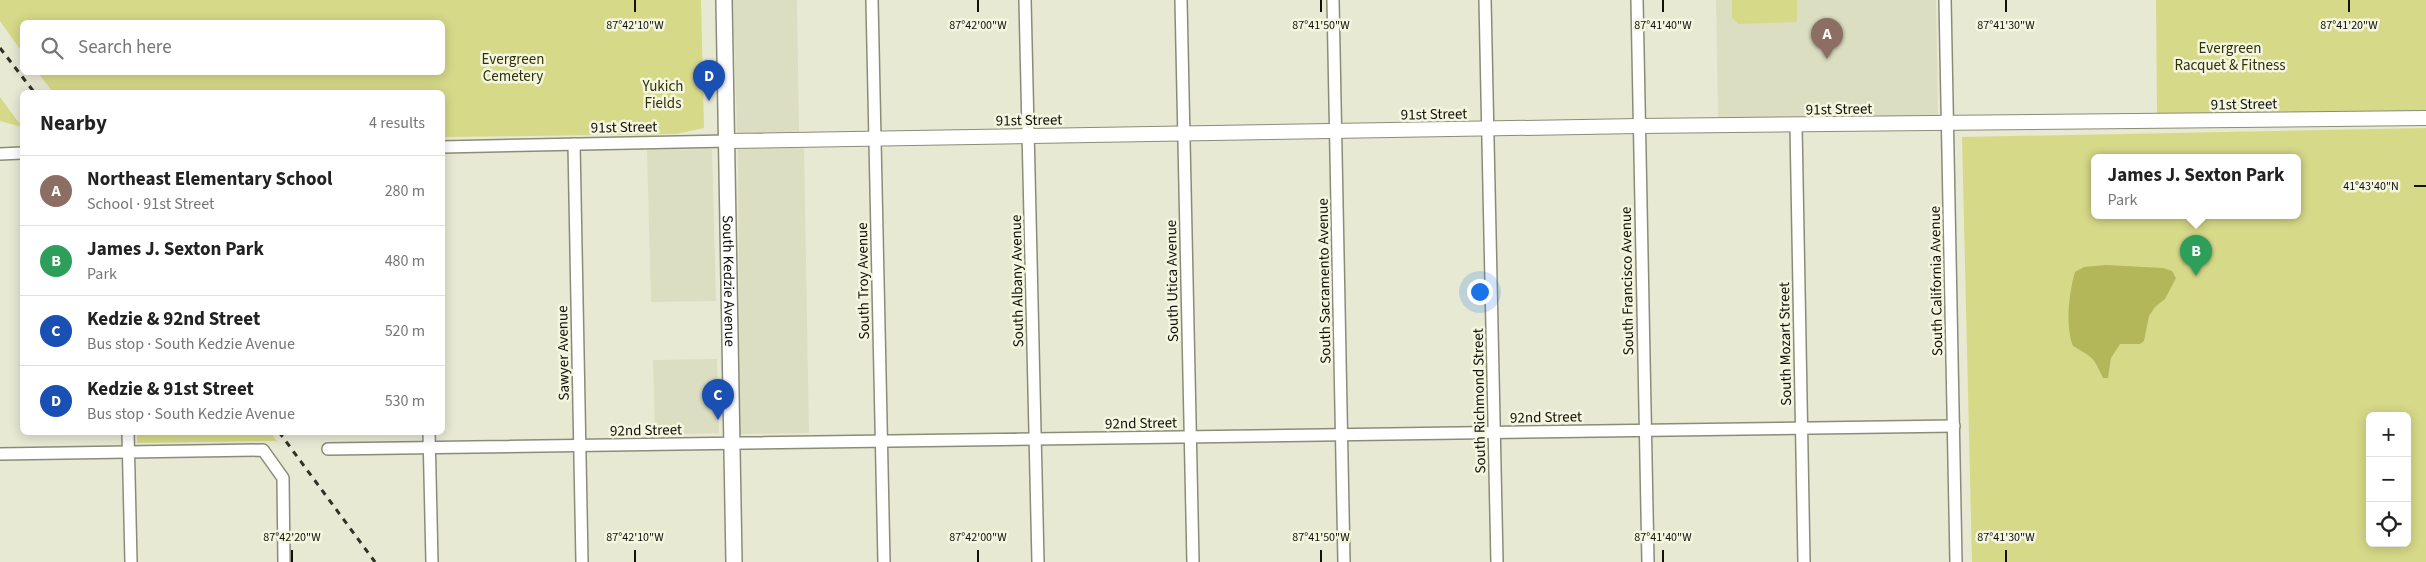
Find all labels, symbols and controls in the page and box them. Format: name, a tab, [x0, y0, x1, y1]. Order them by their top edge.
text: 87°42'10"W	[606, 17, 664, 34]
text: 87°42'00"W	[949, 17, 1007, 34]
text: 87°41'50"W	[1292, 17, 1350, 34]
text: 87°41'40"W	[1634, 17, 1692, 34]
text: 87°41'30"W	[1977, 17, 2035, 34]
text: 87°41'20"W	[2320, 17, 2378, 34]
pin: A	[1811, 18, 1843, 59]
search box	[20, 20, 445, 75]
icon: search	[38, 34, 66, 62]
text: Search here	[78, 34, 172, 61]
park label: Evergreen Racquet & Fitness	[2175, 38, 2285, 76]
park label: Evergreen Cemetery	[482, 49, 544, 87]
pin: D	[693, 60, 725, 101]
park label: Yukich Fields	[642, 76, 683, 114]
street label: 91st Street	[2211, 93, 2277, 116]
street label: 91st Street	[1806, 98, 1872, 121]
street label: 91st Street	[1401, 103, 1467, 126]
text: Nearby	[40, 108, 107, 138]
street label: 91st Street	[996, 109, 1062, 132]
text: 4 results	[369, 112, 425, 134]
street label: 91st Street	[591, 116, 657, 139]
popup	[2091, 154, 2301, 219]
text: James J. Sexton Park	[2108, 162, 2284, 189]
text: Northeast Elementary School	[87, 166, 332, 193]
text: 41°43'40"N	[2343, 178, 2399, 195]
text: A	[51, 180, 61, 202]
text: 280 m	[385, 180, 425, 202]
text: Park	[2108, 189, 2138, 211]
text: School · 91st Street	[87, 193, 214, 215]
street label: South Sacramento Avenue	[1313, 198, 1336, 364]
street label: South Francisco Avenue	[1616, 206, 1639, 356]
street label: South California Avenue	[1925, 206, 1948, 356]
street label: South Kedzie Avenue	[717, 215, 740, 347]
street label: South Albany Avenue	[1006, 215, 1029, 347]
street label: South Utica Avenue	[1161, 220, 1184, 342]
street label: South Troy Avenue	[852, 222, 875, 340]
pin: B	[2180, 235, 2212, 276]
text: James J. Sexton Park	[87, 236, 264, 263]
text: B	[51, 250, 61, 272]
text: 480 m	[385, 250, 425, 272]
text: Park	[87, 263, 117, 285]
your location	[1467, 279, 1493, 305]
street label: South Mozart Street	[1774, 282, 1797, 406]
street label: Sawyer Avenue	[552, 305, 575, 401]
text: Kedzie & 92nd Street	[87, 306, 260, 333]
text: C	[51, 320, 61, 342]
text: 520 m	[385, 320, 425, 342]
street label: South Richmond Street	[1468, 328, 1491, 474]
text: Bus stop · South Kedzie Avenue	[87, 333, 295, 355]
text: Kedzie & 91st Street	[87, 376, 254, 403]
pin: C	[702, 379, 734, 420]
text: D	[51, 390, 61, 412]
text: 530 m	[385, 390, 425, 412]
text: Bus stop · South Kedzie Avenue	[87, 403, 295, 425]
street label: 92nd Street	[1510, 406, 1582, 429]
street label: 92nd Street	[1105, 412, 1177, 435]
map controls	[2366, 412, 2411, 547]
button: +	[2366, 412, 2411, 457]
street label: 92nd Street	[610, 419, 682, 442]
button: −	[2366, 457, 2411, 502]
button: locate	[2366, 502, 2411, 547]
text: 87°42'20"W	[263, 529, 321, 546]
text: 87°42'10"W	[606, 529, 664, 546]
text: 87°42'00"W	[949, 529, 1007, 546]
text: 87°41'50"W	[1292, 529, 1350, 546]
text: 87°41'40"W	[1634, 529, 1692, 546]
text: 87°41'30"W	[1977, 529, 2035, 546]

